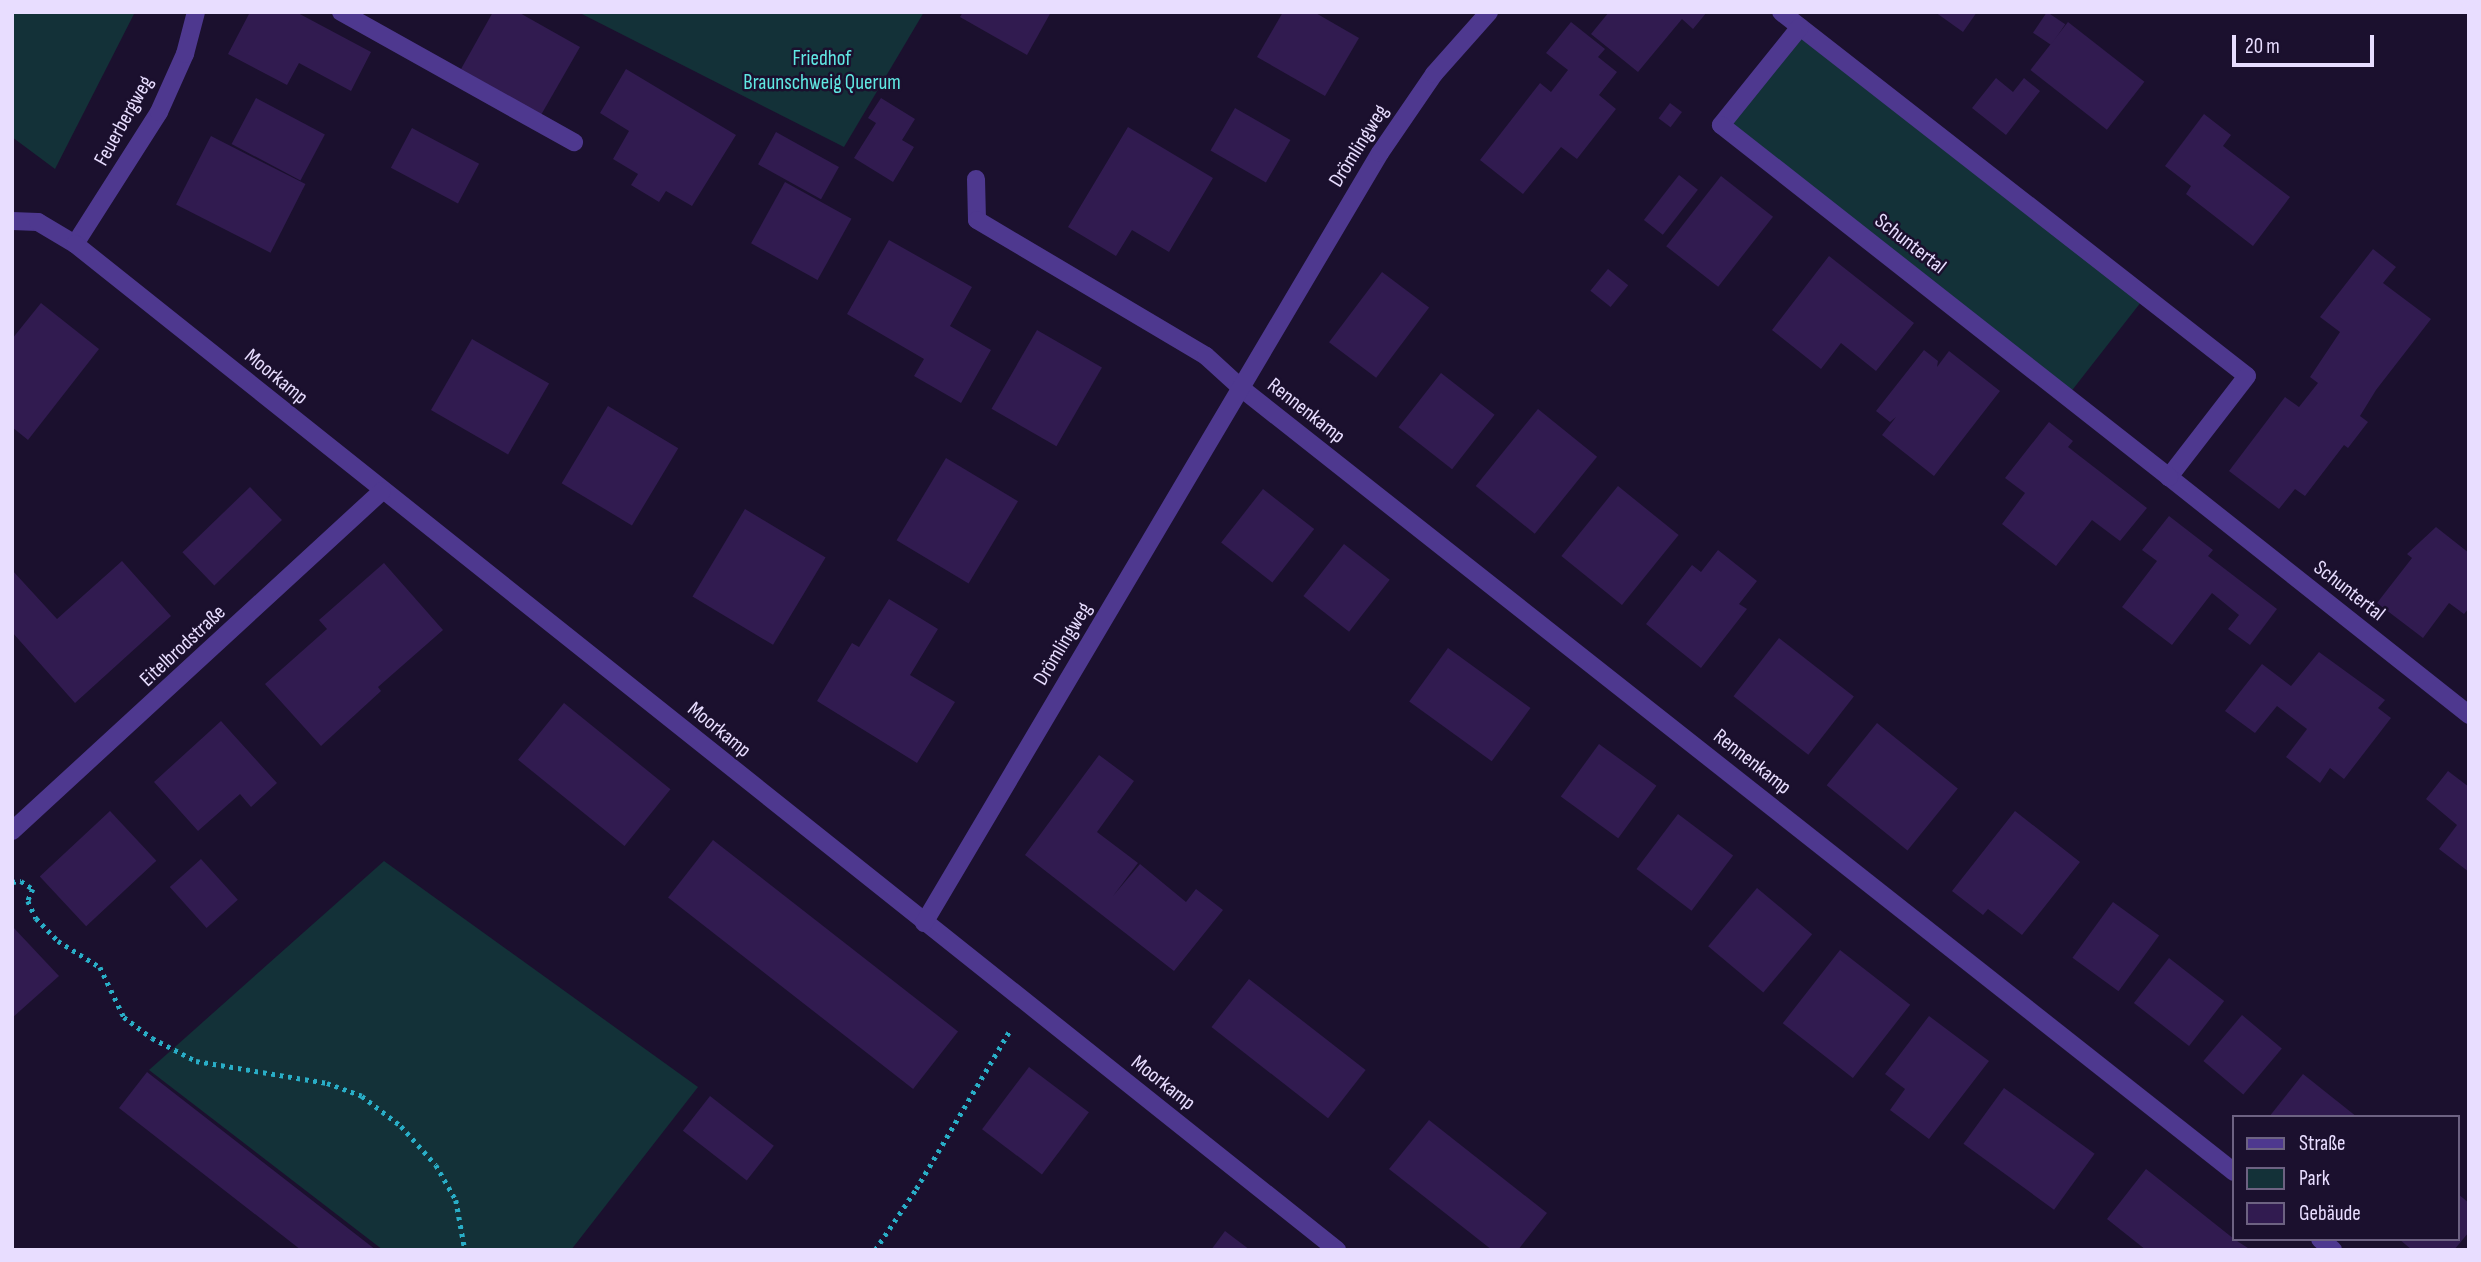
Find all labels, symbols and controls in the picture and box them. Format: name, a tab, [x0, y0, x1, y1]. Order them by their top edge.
scale bar	[2236, 21, 2378, 65]
text: 20 m	[2245, 34, 2280, 59]
park label: Friedhof Braunschweig Querum	[743, 46, 901, 96]
street label: Feuerbergweg	[89, 72, 159, 170]
street label: Drömlingweg	[1324, 100, 1394, 192]
street label: Schuntertal	[1869, 208, 1951, 280]
street label: Moorkamp	[239, 344, 313, 410]
street label: Rennenkamp	[1262, 373, 1350, 449]
street label: Schuntertal	[2308, 555, 2390, 627]
street label: Drömlingweg	[1028, 598, 1098, 690]
street label: Eitelbrodstraße	[135, 600, 231, 692]
street label: Moorkamp	[682, 697, 756, 763]
street label: Rennenkamp	[1708, 724, 1796, 800]
street label: Moorkamp	[1126, 1050, 1200, 1116]
legend	[2232, 1115, 2460, 1241]
text: Straße	[2299, 1131, 2345, 1156]
text: Park	[2299, 1166, 2330, 1191]
text: Gebäude	[2299, 1201, 2361, 1226]

